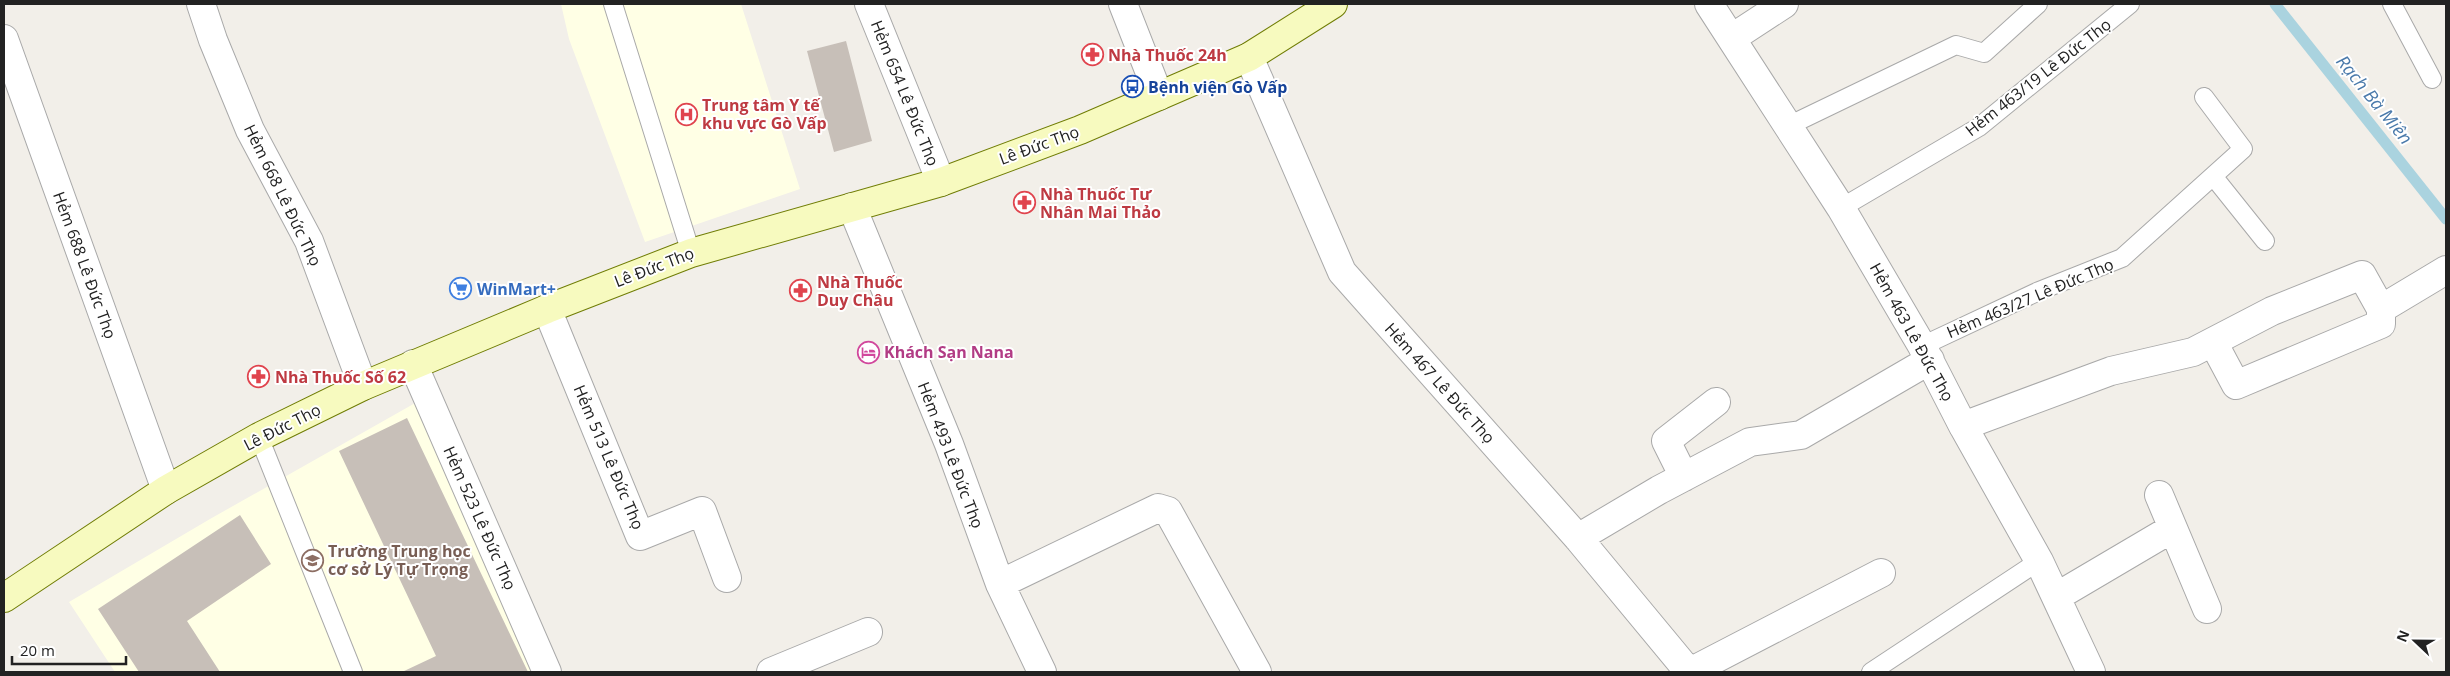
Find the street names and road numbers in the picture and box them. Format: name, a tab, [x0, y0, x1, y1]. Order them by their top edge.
street label: Hẻm 463/19 Lê Đức Thọ	[1961, 13, 2115, 141]
street label: Hẻm 654 Lê Đức Thọ	[866, 17, 944, 169]
street label: Hẻm 668 Lê Đức Thọ	[239, 120, 327, 270]
street label: Lê Đức Thọ	[996, 120, 1082, 170]
street label: Hẻm 688 Lê Đức Thọ	[48, 188, 122, 342]
street label: Lê Đức Thọ	[611, 242, 697, 292]
street label: Hẻm 463/27 Lê Đức Thọ	[1943, 253, 2117, 343]
street label: Hẻm 463 Lê Đức Thọ	[1865, 259, 1959, 405]
street label: Hẻm 467 Lê Đức Thọ	[1380, 318, 1500, 448]
street label: Hẻm 493 Lê Đức Thọ	[913, 379, 989, 531]
street label: Hẻm 513 Lê Đức Thọ	[569, 381, 649, 533]
street label: Lê Đức Thọ	[240, 398, 324, 456]
street label: Hẻm 523 Lê Đức Thọ	[438, 443, 522, 593]

